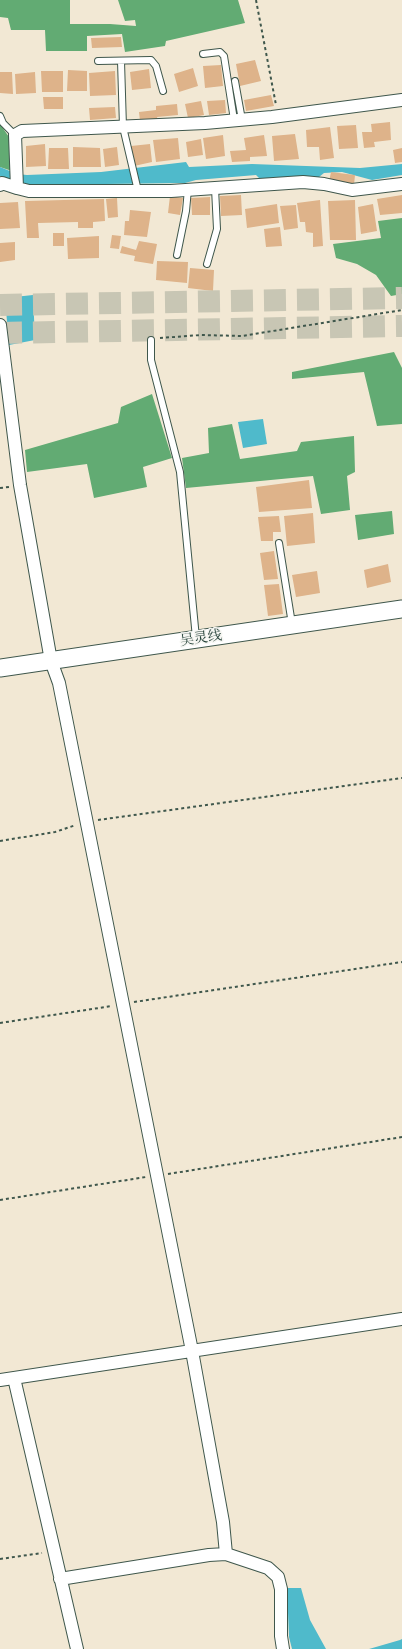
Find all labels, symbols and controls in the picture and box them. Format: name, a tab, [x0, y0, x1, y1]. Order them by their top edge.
street label: 吴灵线	[179, 628, 223, 650]

